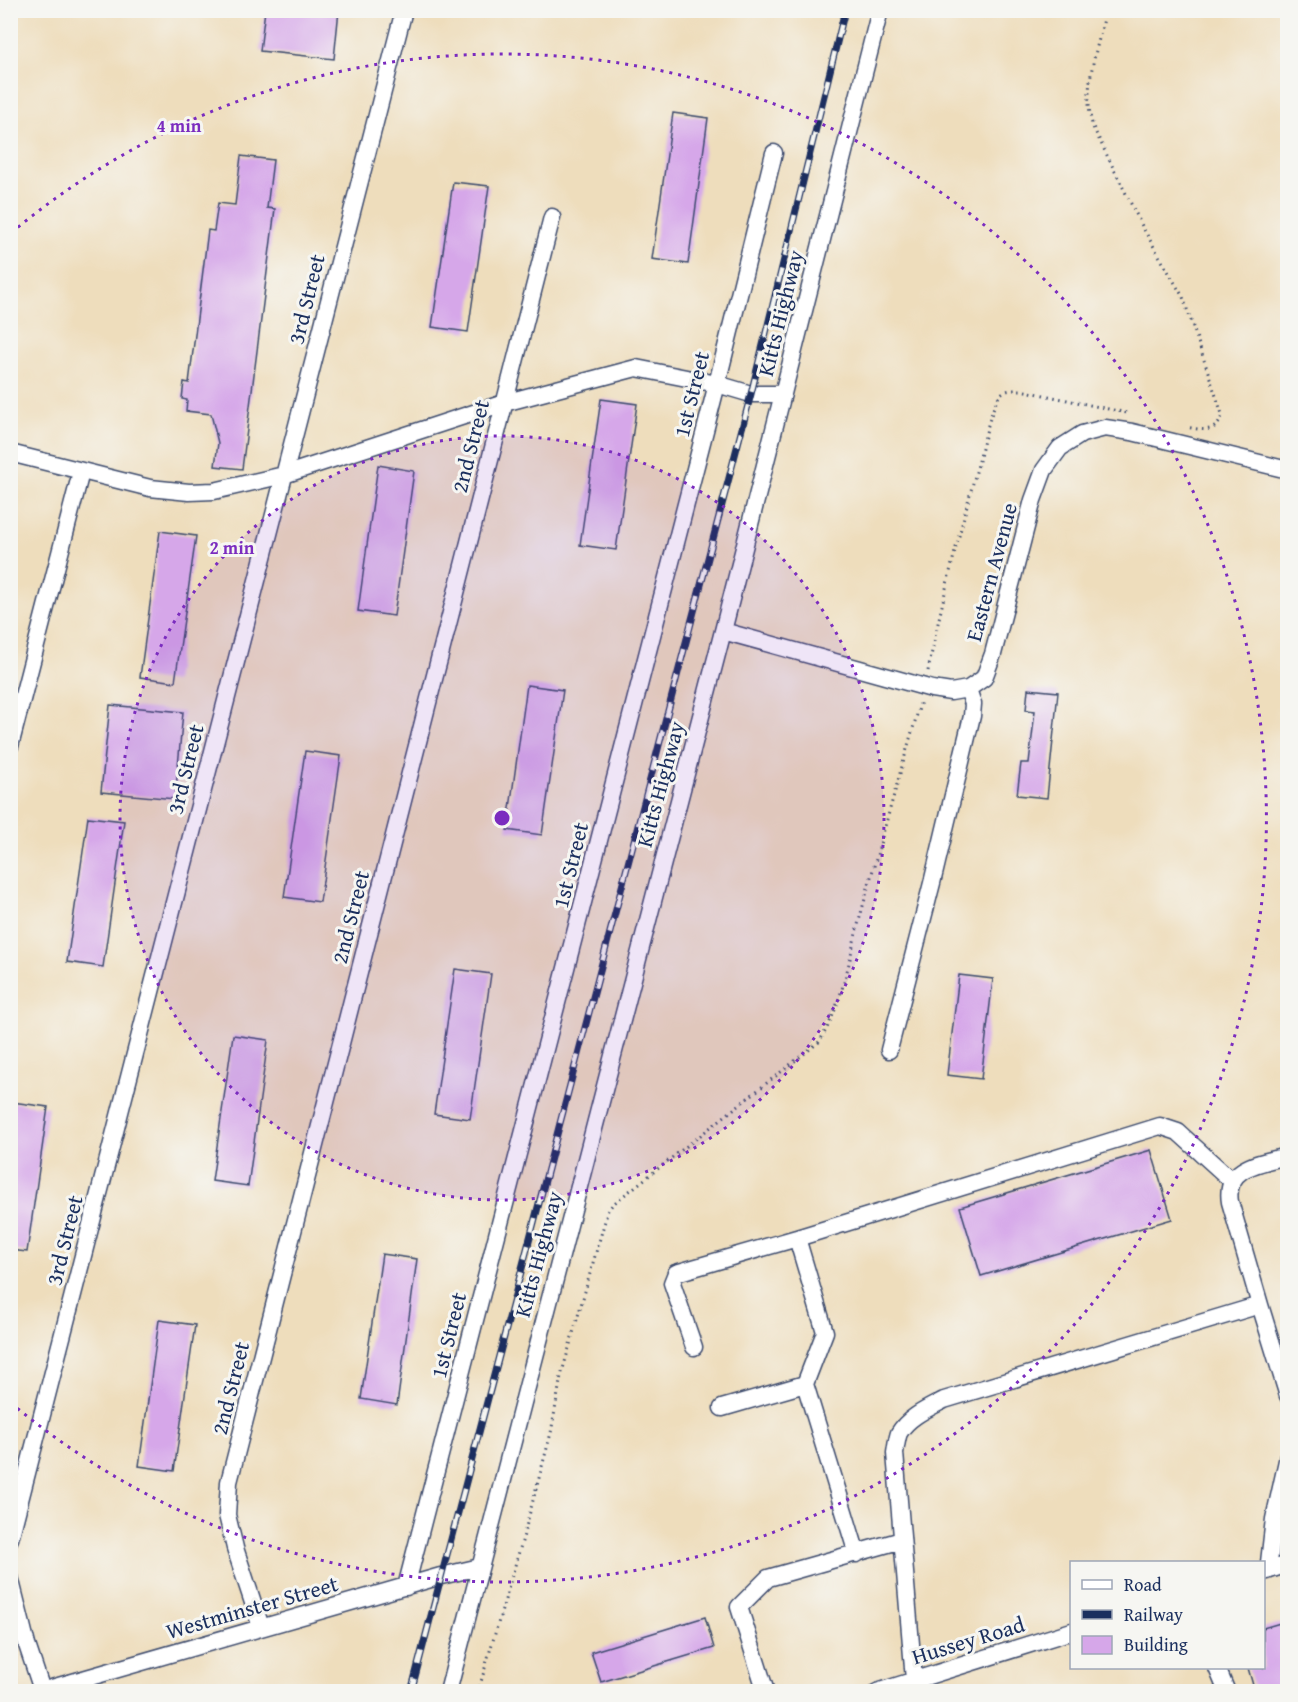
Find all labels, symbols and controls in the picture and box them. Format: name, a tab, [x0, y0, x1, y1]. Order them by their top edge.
text: 4 min	[157, 112, 202, 139]
street label: Kitts Highway	[749, 246, 811, 379]
street label: 3rd Street	[279, 250, 333, 347]
street label: 1st Street	[665, 347, 717, 440]
street label: 2nd Street	[443, 396, 497, 496]
street label: Eastern Avenue	[957, 499, 1025, 645]
text: 2 min	[210, 534, 255, 561]
street label: Kitts Highway	[628, 718, 692, 850]
street label: 3rd Street	[158, 720, 212, 817]
centre of rings	[492, 808, 512, 828]
street label: 1st Street	[544, 818, 596, 911]
street label: 2nd Street	[323, 867, 377, 967]
street label: Kitts Highway	[506, 1188, 570, 1320]
street label: 3rd Street	[37, 1191, 91, 1288]
street label: 1st Street	[422, 1288, 474, 1381]
street label: 2nd Street	[203, 1338, 257, 1438]
legend	[1070, 1561, 1265, 1669]
street label: Westminster Street	[162, 1567, 342, 1647]
text: Road	[1124, 1571, 1162, 1598]
text: Railway	[1124, 1601, 1183, 1628]
street label: Hussey Road	[908, 1608, 1028, 1672]
text: Building	[1124, 1631, 1188, 1658]

